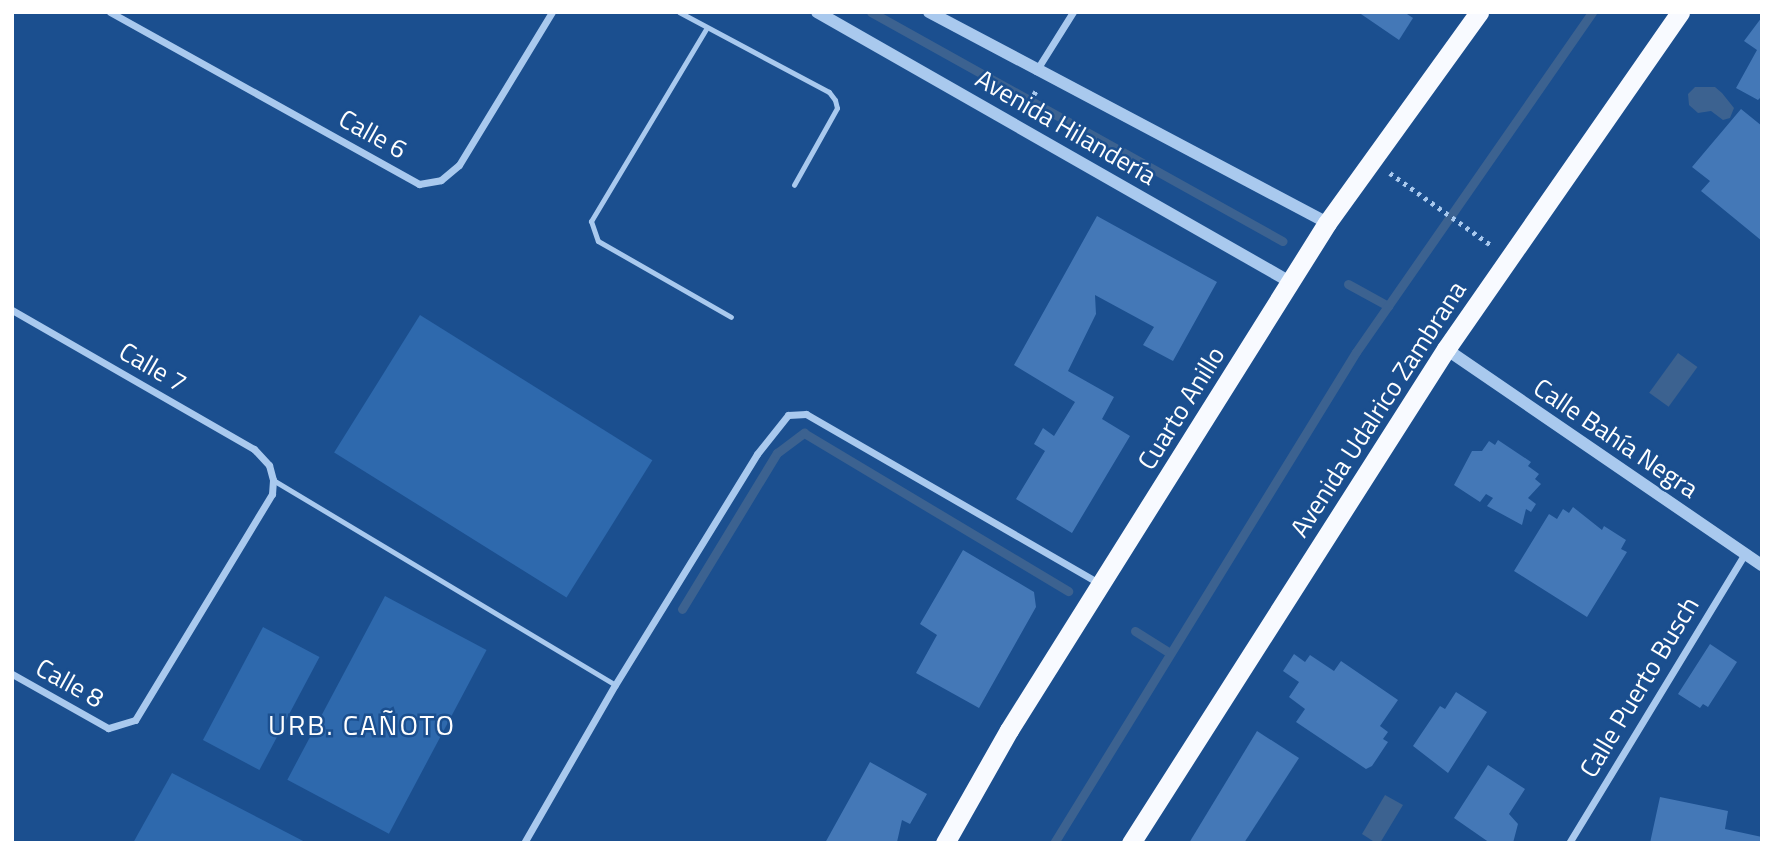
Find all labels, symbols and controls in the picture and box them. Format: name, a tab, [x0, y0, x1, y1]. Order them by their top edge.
street label: Avenida Hilandería	[970, 63, 1162, 191]
street label: Calle 6	[334, 103, 412, 165]
street label: Avenida Udalrico Zambrana	[1284, 275, 1472, 543]
street label: Calle 7	[114, 335, 192, 399]
street label: Cuarto Anillo	[1131, 341, 1231, 475]
street label: Calle Bahía Negra	[1528, 372, 1704, 504]
street label: Calle Puerto Busch	[1573, 591, 1705, 783]
street label: Calle 8	[31, 652, 109, 714]
district label: URB. CAÑOTO	[269, 708, 455, 742]

